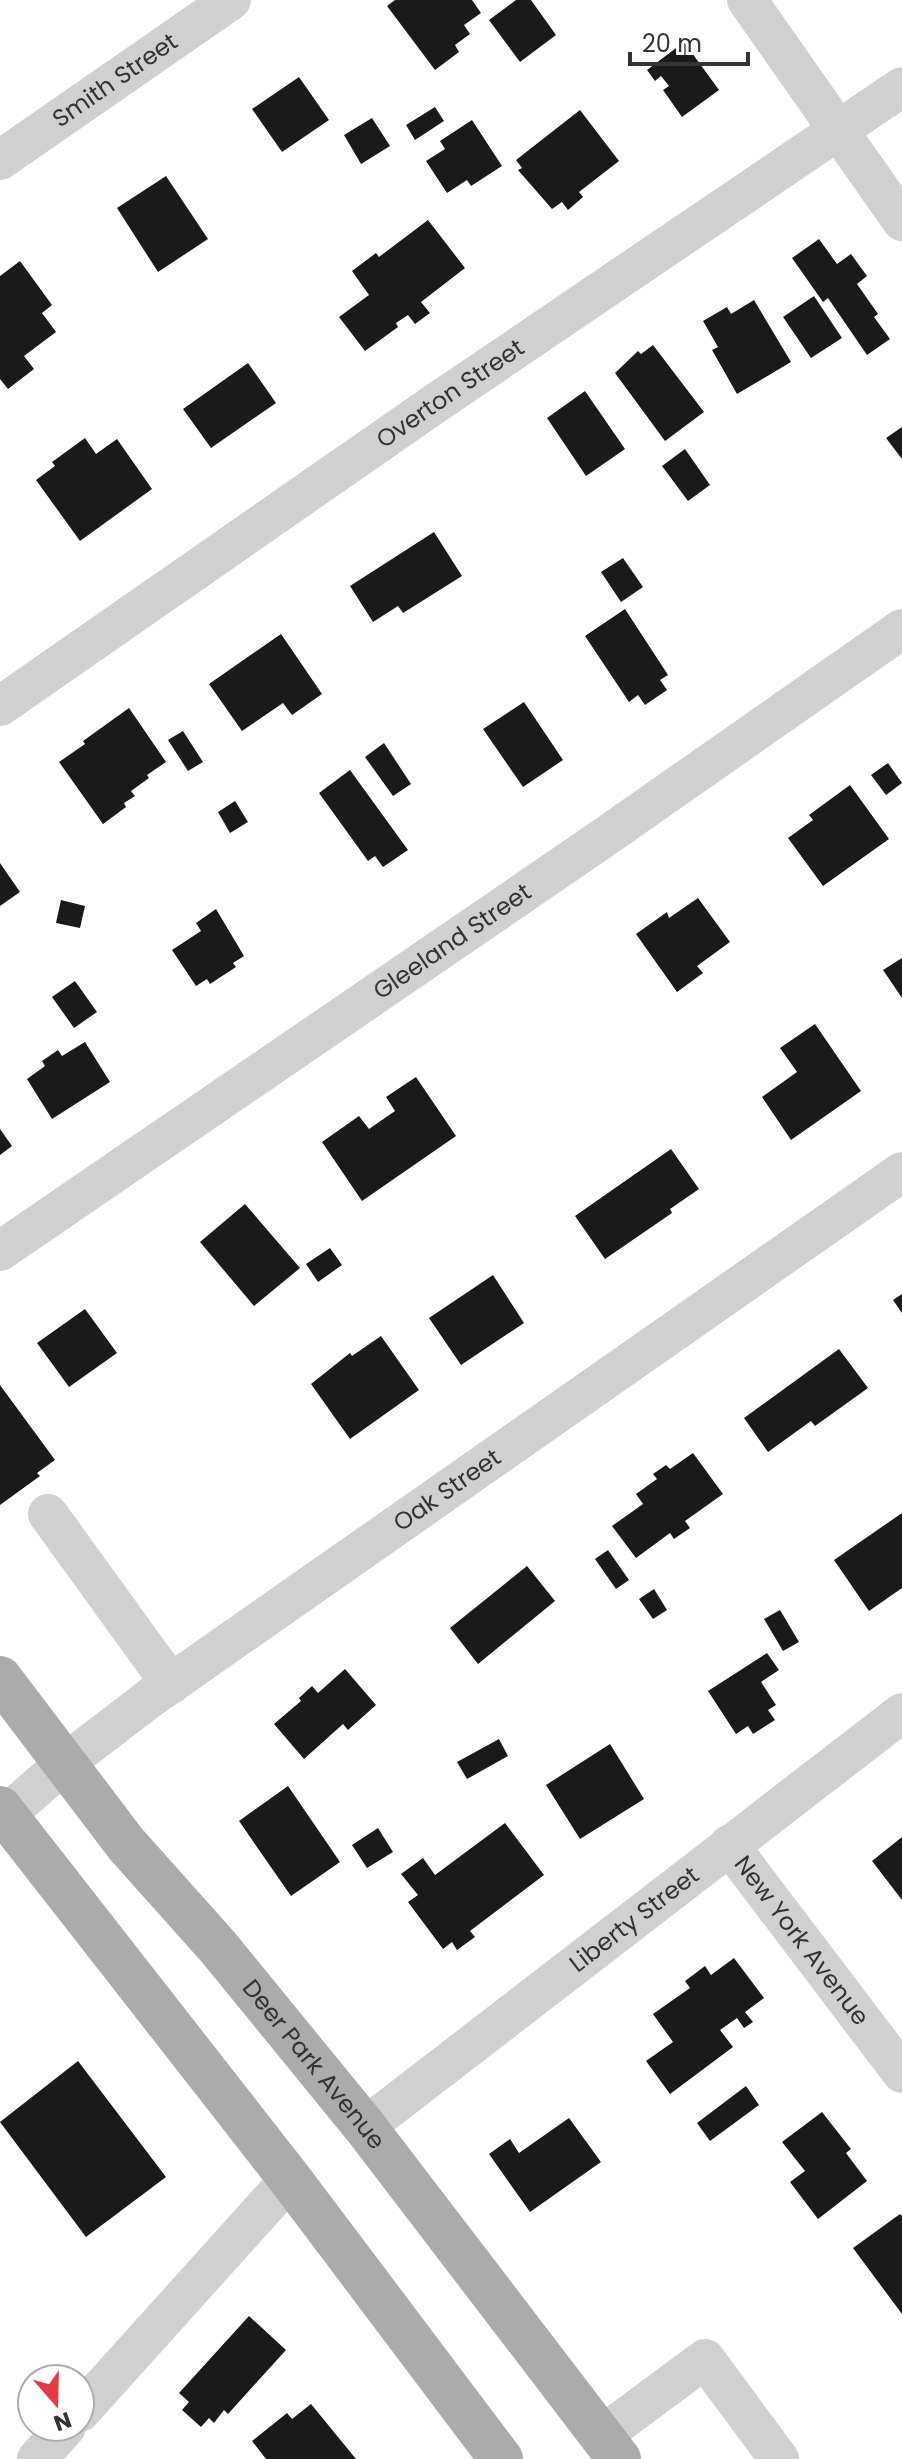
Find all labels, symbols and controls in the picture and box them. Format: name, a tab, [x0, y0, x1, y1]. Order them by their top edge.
scale bar	[630, 16, 748, 66]
street label: Smith Street	[46, 25, 184, 135]
text: 20 m	[642, 27, 702, 60]
street label: Overton Street	[369, 331, 530, 456]
street label: Gleeland Street	[366, 875, 538, 1007]
street label: Oak Street	[386, 1441, 507, 1539]
street label: New York Avenue	[727, 1849, 877, 2032]
street label: Liberty Street	[562, 1859, 706, 1980]
street label: Deer Park Avenue	[235, 1972, 393, 2156]
north arrow	[16, 2363, 96, 2443]
text: N	[50, 2404, 76, 2439]

